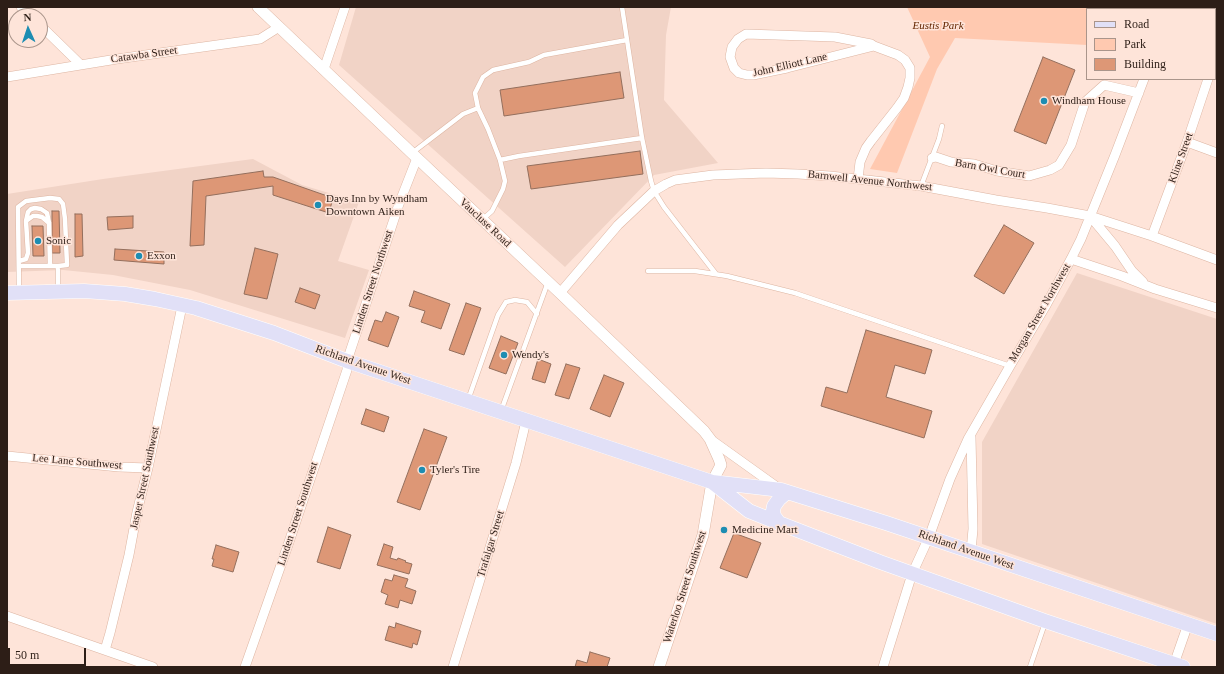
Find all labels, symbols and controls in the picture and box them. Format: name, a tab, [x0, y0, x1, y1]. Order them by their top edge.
north arrow	[8, 8, 48, 48]
legend	[1086, 8, 1216, 80]
text: N	[23, 11, 32, 23]
text: Road	[1124, 17, 1149, 31]
park label: Eustis Park	[912, 19, 964, 33]
text: Park	[1124, 37, 1146, 51]
street label: Catawba Street	[110, 44, 178, 66]
street label: John Elliott Lane	[752, 50, 828, 80]
text: Building	[1124, 57, 1166, 71]
place label: Windham House	[1052, 94, 1126, 108]
marker: Windham House	[1039, 96, 1049, 106]
street label: Kline Street	[1166, 131, 1196, 185]
street label: Barn Owl Court	[954, 156, 1026, 182]
street label: Barnwell Avenue Northwest	[807, 168, 933, 194]
place label: Days Inn by Wyndham Downtown Aiken	[326, 192, 428, 218]
street label: Vaucluse Road	[456, 196, 514, 250]
marker: Days Inn by Wyndham Downtown Aiken	[313, 200, 323, 210]
street label: Linden Street Northwest	[350, 229, 396, 335]
place label: Sonic	[46, 234, 71, 248]
marker: Sonic	[33, 236, 43, 246]
place label: Exxon	[147, 249, 176, 263]
marker: Exxon	[134, 251, 144, 261]
street label: Morgan Street Northwest	[1006, 261, 1074, 365]
street label: Richland Avenue West	[313, 342, 413, 388]
place label: Wendy's	[512, 348, 549, 362]
marker: Wendy's	[499, 350, 509, 360]
street label: Jasper Street Southwest	[128, 426, 162, 530]
street label: Lee Lane Southwest	[32, 452, 122, 472]
street label: Linden Street Southwest	[275, 461, 321, 567]
place label: Tyler's Tire	[430, 463, 480, 477]
marker: Tyler's Tire	[417, 465, 427, 475]
street label: Trafalgar Street	[475, 509, 507, 579]
place label: Medicine Mart	[732, 523, 798, 537]
marker: Medicine Mart	[719, 525, 729, 535]
street label: Richland Avenue West	[916, 527, 1016, 573]
street label: Waterloo Street Southwest	[661, 529, 709, 645]
scale bar	[10, 640, 88, 666]
text: 50 m	[15, 648, 39, 662]

